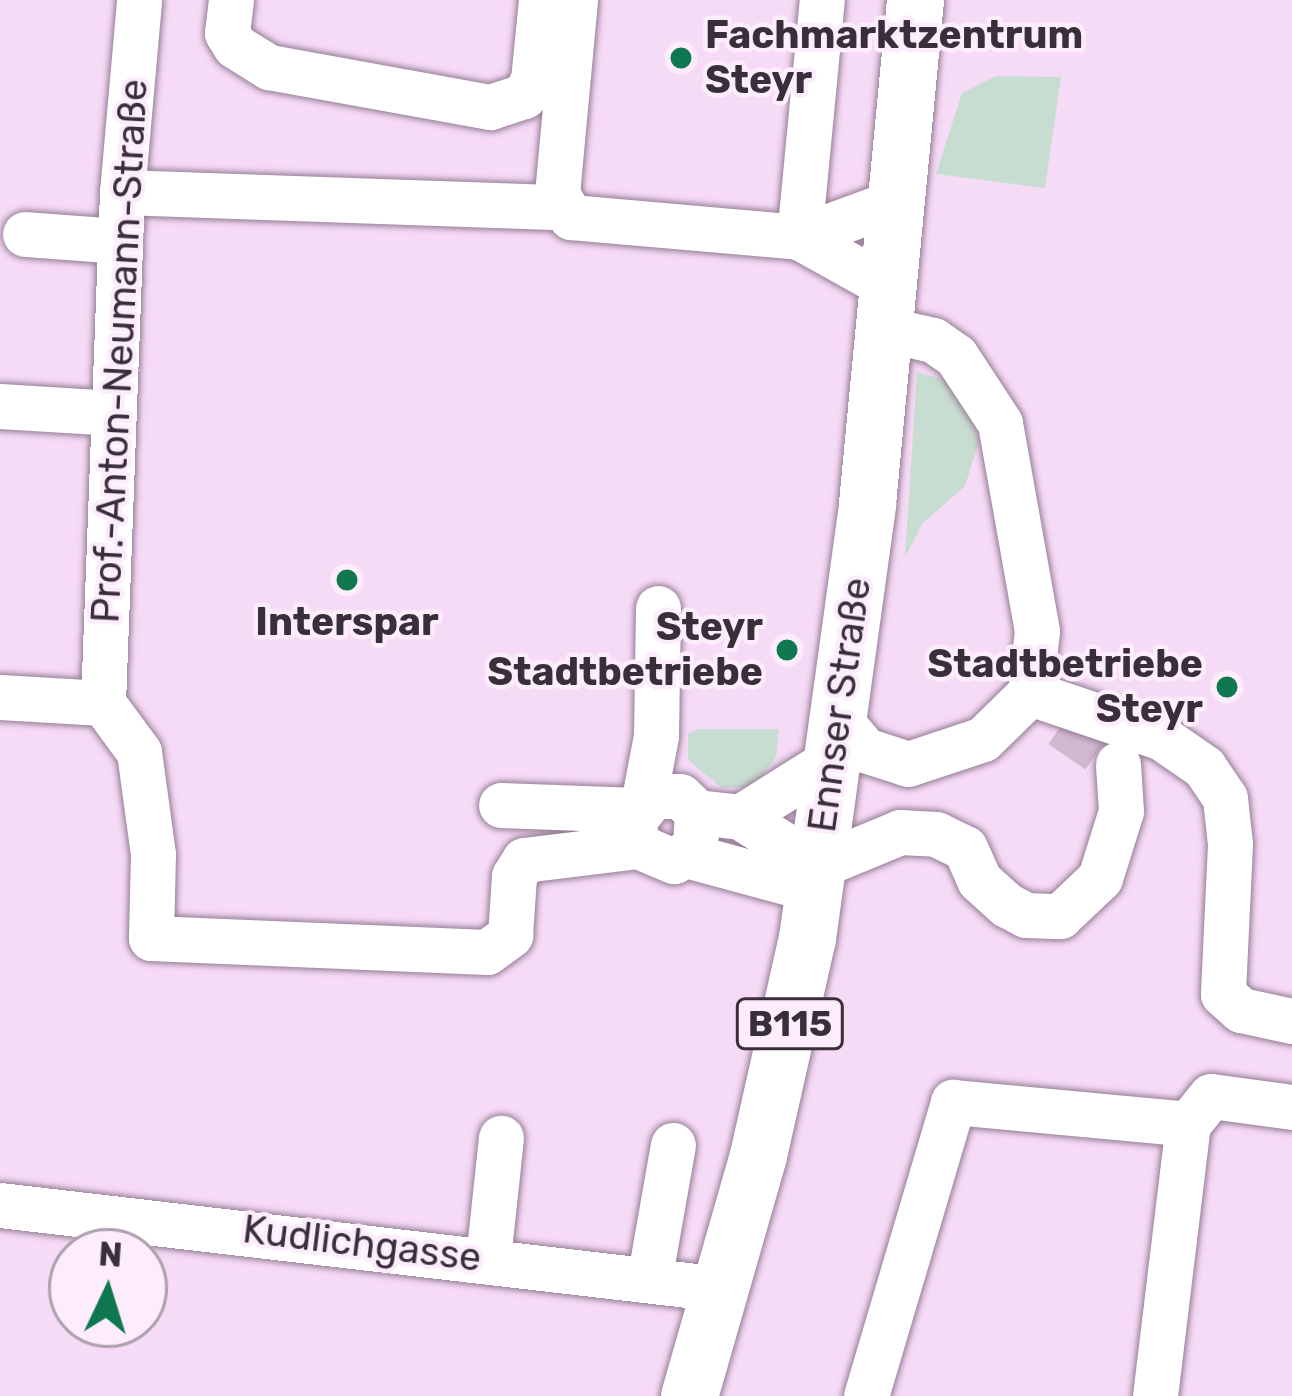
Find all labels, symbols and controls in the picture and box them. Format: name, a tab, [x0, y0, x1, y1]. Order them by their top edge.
place label: Fachmarktzentrum Steyr	[705, 13, 1083, 104]
marker: Fachmarktzentrum Steyr	[668, 45, 694, 71]
street label: Prof.-Anton-Neumann-Straße	[82, 78, 158, 624]
marker: Interspar	[334, 567, 360, 593]
street label: Ennser Straße	[799, 574, 881, 836]
place label: Interspar	[255, 599, 439, 645]
place label: Steyr Stadtbetriebe	[487, 605, 763, 696]
marker: Steyr Stadtbetriebe	[774, 637, 800, 663]
place label: Stadtbetriebe Steyr	[927, 642, 1203, 733]
marker: Stadtbetriebe Steyr	[1214, 674, 1240, 700]
road number: B115	[733, 994, 847, 1054]
street label: Kudlichgasse	[240, 1206, 484, 1282]
north arrow	[48, 1228, 168, 1348]
text: N	[97, 1234, 124, 1275]

